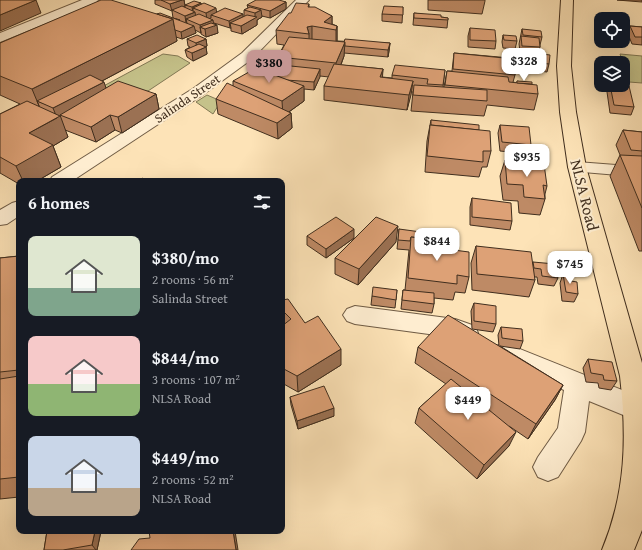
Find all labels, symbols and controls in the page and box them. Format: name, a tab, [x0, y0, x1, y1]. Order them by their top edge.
map controls	[594, 12, 630, 92]
button: locate	[594, 12, 630, 48]
pin: $328	[500, 48, 548, 82]
pin: $380	[245, 50, 293, 84]
text: $328	[511, 51, 537, 70]
text: $380	[256, 53, 282, 72]
button: layers	[594, 56, 630, 92]
street label: Salinda Street	[150, 69, 224, 128]
pin: $935	[503, 144, 551, 178]
text: $935	[514, 147, 540, 166]
street label: NLSA Road	[565, 157, 606, 234]
text: 6 homes	[28, 190, 90, 215]
icon: filters	[251, 191, 273, 213]
pin: $844	[413, 228, 461, 262]
text: $844	[424, 231, 450, 250]
text: $380/mo	[152, 245, 219, 270]
pin: $745	[546, 251, 594, 285]
icon: home	[60, 252, 108, 300]
text: $745	[557, 254, 583, 273]
text: 2 rooms · 56 m²	[152, 270, 234, 289]
text: Salinda Street	[152, 289, 228, 308]
text: $844/mo	[152, 345, 219, 370]
icon: home	[60, 352, 108, 400]
text: 3 rooms · 107 m²	[152, 370, 240, 389]
pin: $449	[444, 387, 492, 421]
text: NLSA Road	[152, 389, 211, 408]
text: $449	[455, 390, 481, 409]
text: $449/mo	[152, 445, 219, 470]
icon: home	[60, 452, 108, 500]
text: 2 rooms · 52 m²	[152, 470, 234, 489]
text: NLSA Road	[152, 489, 211, 508]

